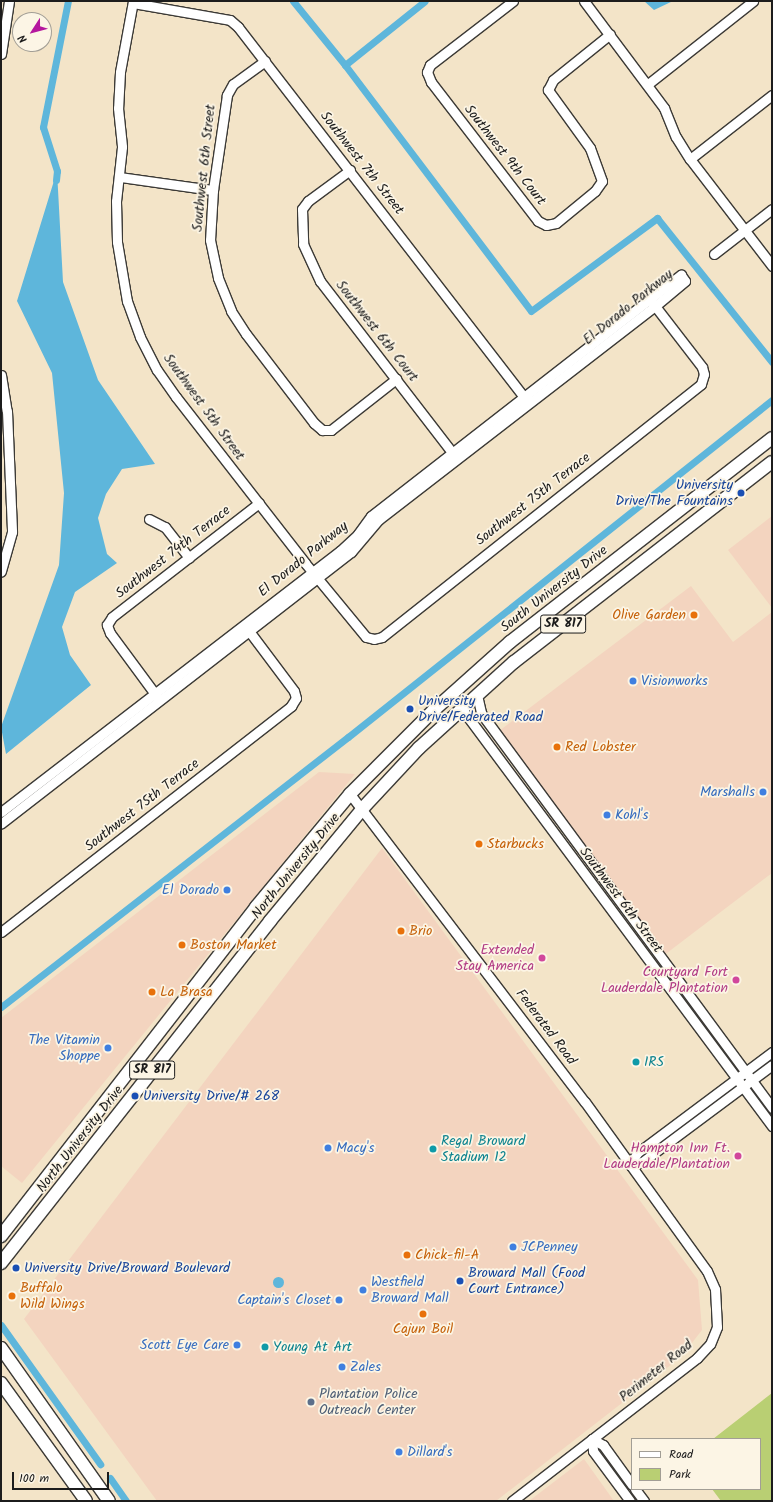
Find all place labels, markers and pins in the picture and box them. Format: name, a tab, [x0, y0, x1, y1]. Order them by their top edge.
place label: University Drive/The Fountains	[615, 477, 733, 510]
marker: University Drive/The Fountains	[736, 488, 746, 498]
place label: Olive Garden	[612, 607, 686, 623]
marker: Olive Garden	[689, 610, 699, 620]
place label: Visionworks	[641, 673, 708, 689]
marker: Visionworks	[628, 676, 638, 686]
place label: University Drive/Federated Road	[418, 693, 543, 726]
marker: University Drive/Federated Road	[405, 704, 415, 714]
place label: Red Lobster	[565, 739, 636, 755]
marker: Red Lobster	[552, 742, 562, 752]
place label: Marshalls	[700, 784, 755, 800]
marker: Marshalls	[758, 787, 768, 797]
place label: Kohl's	[615, 807, 649, 823]
marker: Kohl's	[602, 810, 612, 820]
place label: Starbucks	[487, 836, 544, 852]
marker: Starbucks	[474, 839, 484, 849]
place label: El Dorado	[162, 882, 219, 898]
marker: El Dorado	[222, 885, 232, 895]
place label: Brio	[409, 923, 432, 939]
marker: Brio	[396, 926, 406, 936]
place label: Boston Market	[190, 937, 277, 953]
marker: Boston Market	[177, 940, 187, 950]
place label: Extended Stay America	[456, 942, 534, 974]
marker: Extended Stay America	[537, 953, 547, 963]
place label: Courtyard Fort Lauderdale Plantation	[601, 964, 728, 996]
marker: Courtyard Fort Lauderdale Plantation	[731, 975, 741, 985]
place label: La Brasa	[160, 984, 212, 1000]
marker: La Brasa	[147, 987, 157, 997]
place label: The Vitamin Shoppe	[28, 1032, 100, 1064]
marker: The Vitamin Shoppe	[103, 1043, 113, 1053]
place label: IRS	[644, 1054, 664, 1070]
marker: IRS	[631, 1057, 641, 1067]
place label: University Drive/# 268	[143, 1088, 279, 1104]
marker: University Drive/# 268	[130, 1091, 140, 1101]
place label: Regal Broward Stadium 12	[441, 1133, 525, 1166]
place label: Macy's	[336, 1140, 374, 1156]
place label: Hampton Inn Ft. Lauderdale/Plantation	[603, 1140, 730, 1172]
marker: Macy's	[323, 1143, 333, 1153]
marker: Regal Broward Stadium 12	[428, 1144, 438, 1154]
marker: Hampton Inn Ft. Lauderdale/Plantation	[733, 1151, 743, 1161]
place label: JCPenney	[521, 1239, 578, 1255]
marker: JCPenney	[508, 1242, 518, 1252]
place label: Chick-fil-A	[415, 1247, 479, 1263]
marker: Chick-fil-A	[402, 1250, 412, 1260]
place label: University Drive/Broward Boulevard	[24, 1260, 230, 1276]
marker: University Drive/Broward Boulevard	[11, 1263, 21, 1273]
place label: Broward Mall (Food Court Entrance)	[468, 1265, 585, 1298]
place label: Westfield Broward Mall	[371, 1274, 449, 1306]
marker: Broward Mall (Food Court Entrance)	[455, 1276, 465, 1286]
place label: Buffalo Wild Wings	[20, 1280, 85, 1312]
marker: Westfield Broward Mall	[358, 1285, 368, 1295]
marker: Buffalo Wild Wings	[7, 1291, 17, 1301]
place label: Captain's Closet	[237, 1292, 331, 1308]
marker: Captain's Closet	[334, 1295, 344, 1305]
marker: Cajun Boil	[418, 1309, 428, 1319]
place label: Cajun Boil	[393, 1321, 453, 1337]
place label: Scott Eye Care	[140, 1337, 229, 1353]
place label: Young At Art	[273, 1339, 352, 1355]
marker: Scott Eye Care	[232, 1340, 242, 1350]
marker: Young At Art	[260, 1342, 270, 1352]
place label: Zales	[350, 1359, 381, 1375]
marker: Zales	[337, 1362, 347, 1372]
place label: Plantation Police Outreach Center	[319, 1386, 417, 1418]
marker: Plantation Police Outreach Center	[306, 1397, 316, 1407]
place label: Dillard's	[407, 1444, 452, 1460]
marker: Dillard's	[394, 1447, 404, 1457]

